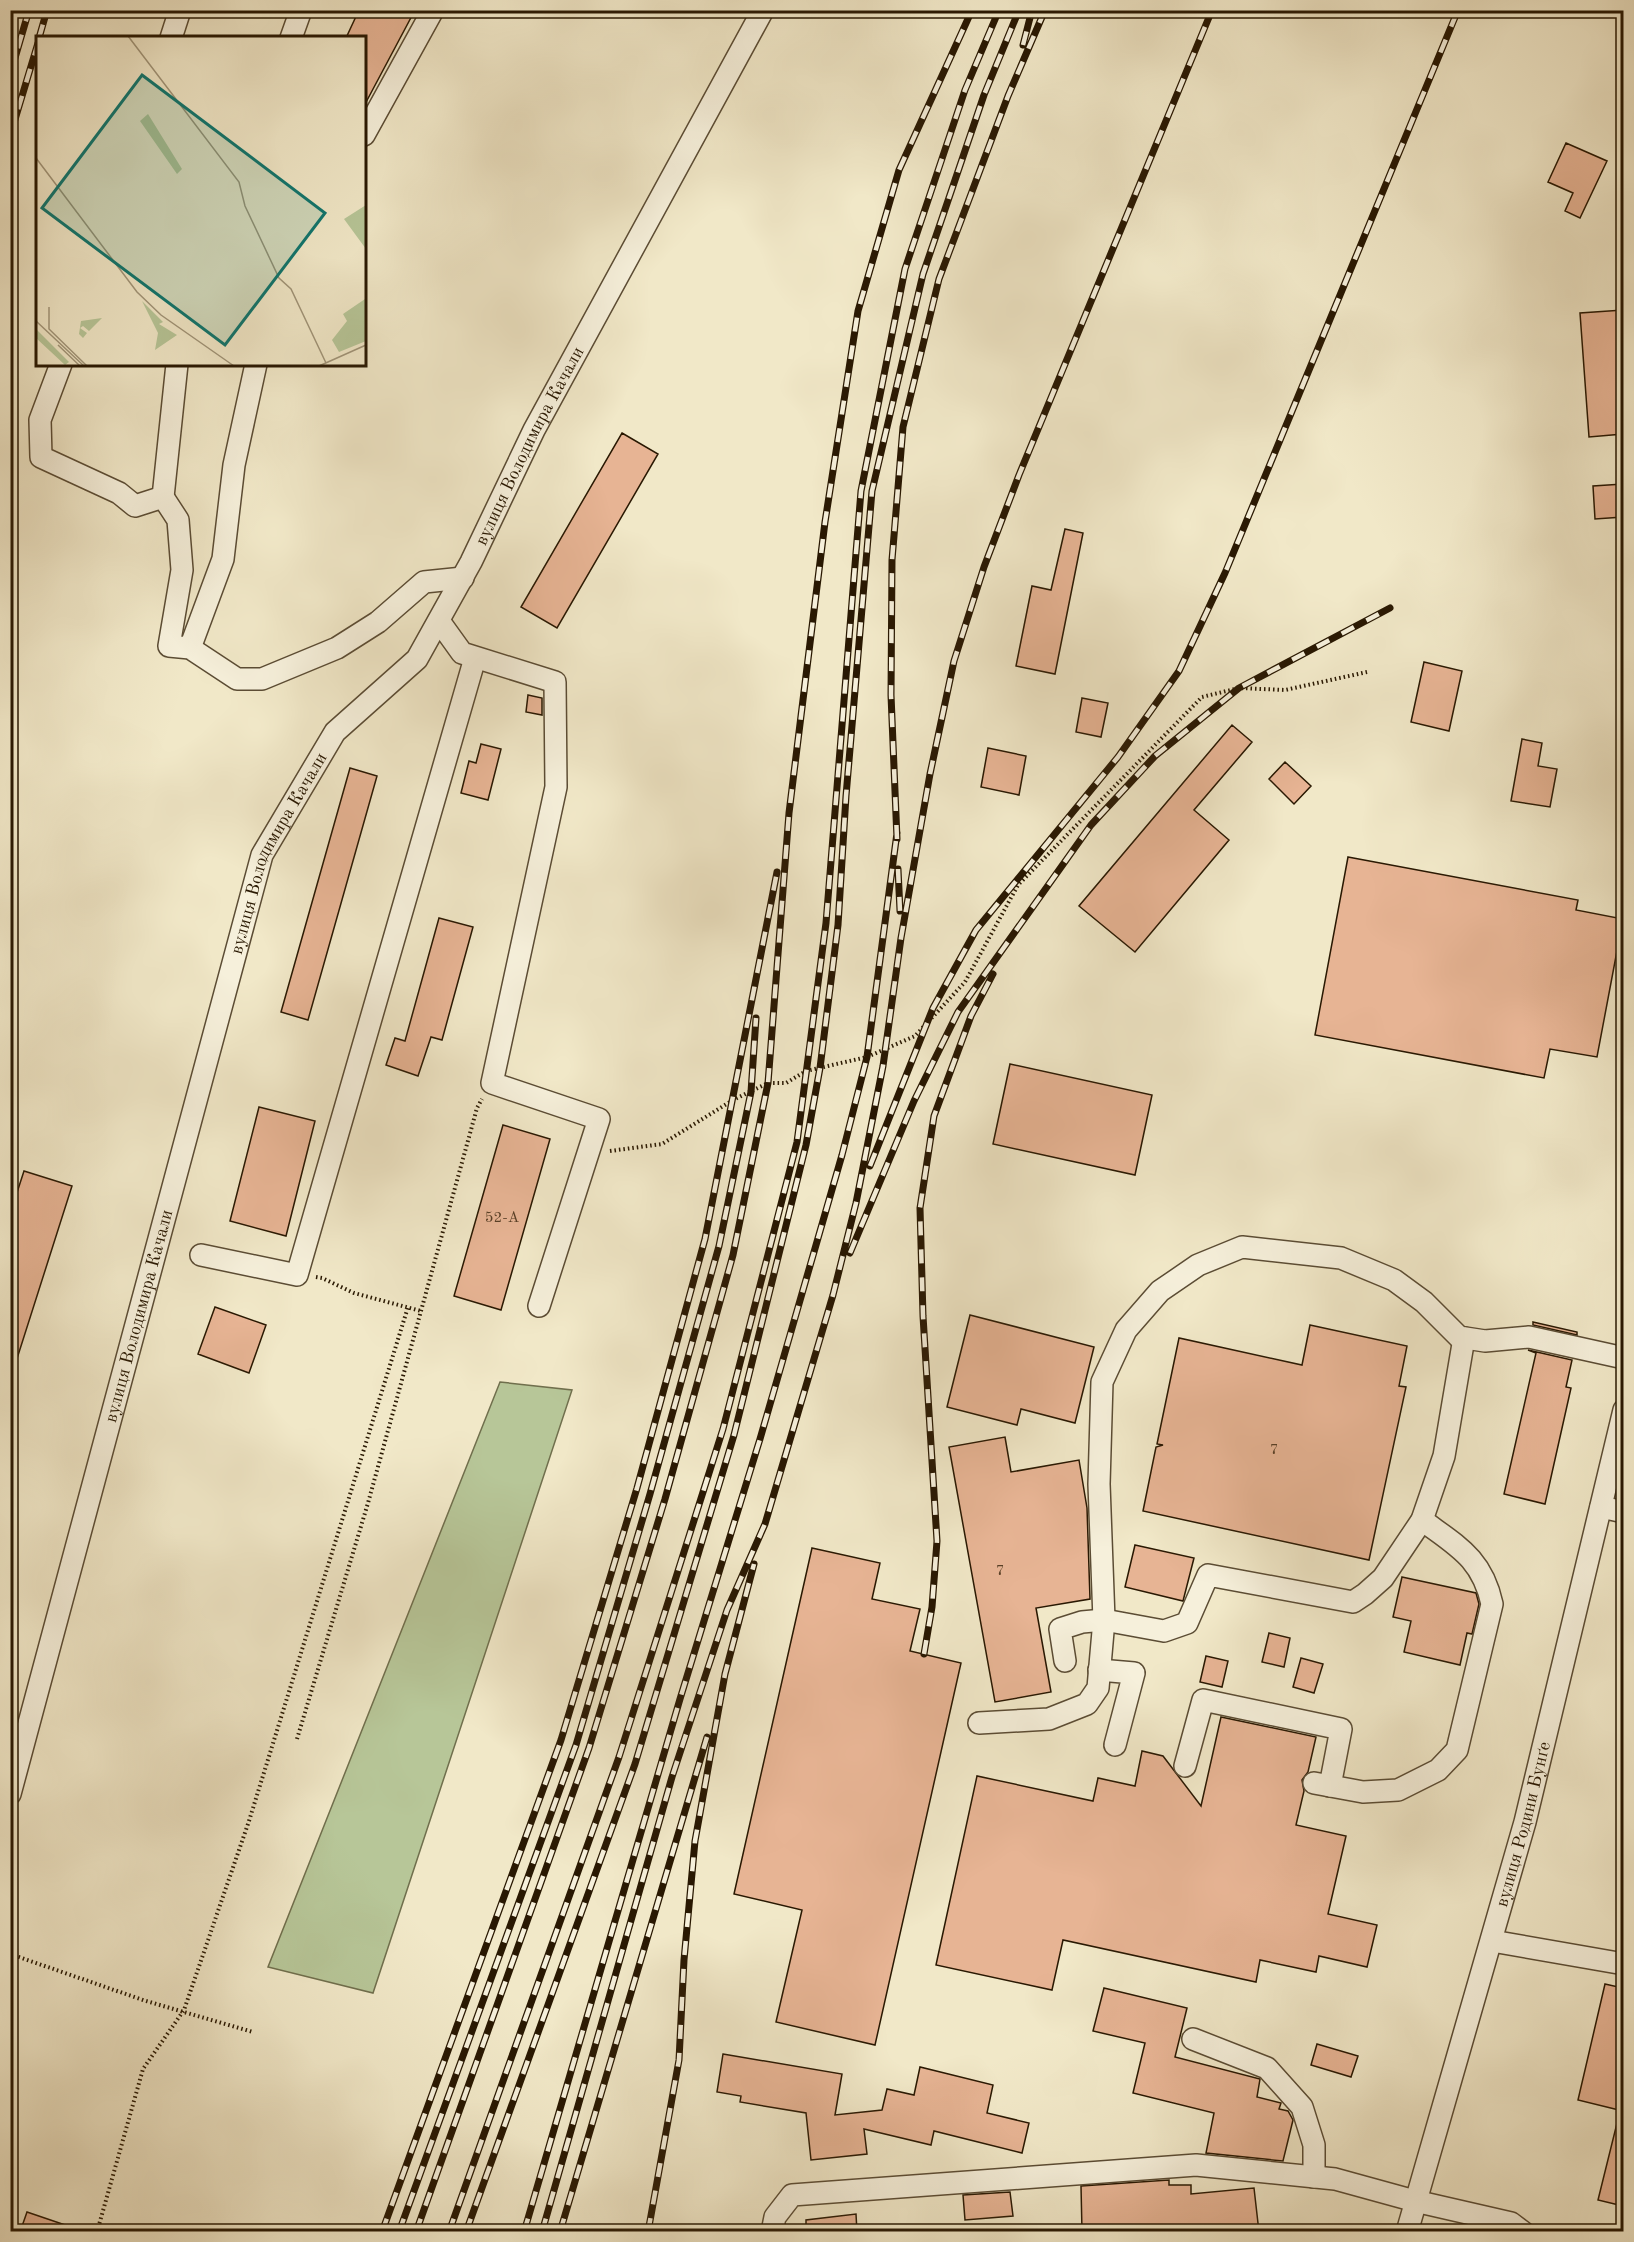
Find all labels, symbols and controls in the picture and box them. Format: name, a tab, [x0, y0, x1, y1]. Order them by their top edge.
inset map	[36, 36, 366, 366]
street label: вулиця Володимира Качали	[472, 344, 588, 548]
street label: вулиця Володимира Качали	[228, 750, 331, 956]
street label: вулиця Володимира Качали	[102, 1208, 176, 1425]
house number: 52-А	[485, 1211, 520, 1226]
house number: 7	[1270, 1443, 1278, 1458]
house number: 7	[996, 1564, 1004, 1579]
street label: вулиця Родини Бунґе	[1493, 1740, 1554, 1909]

